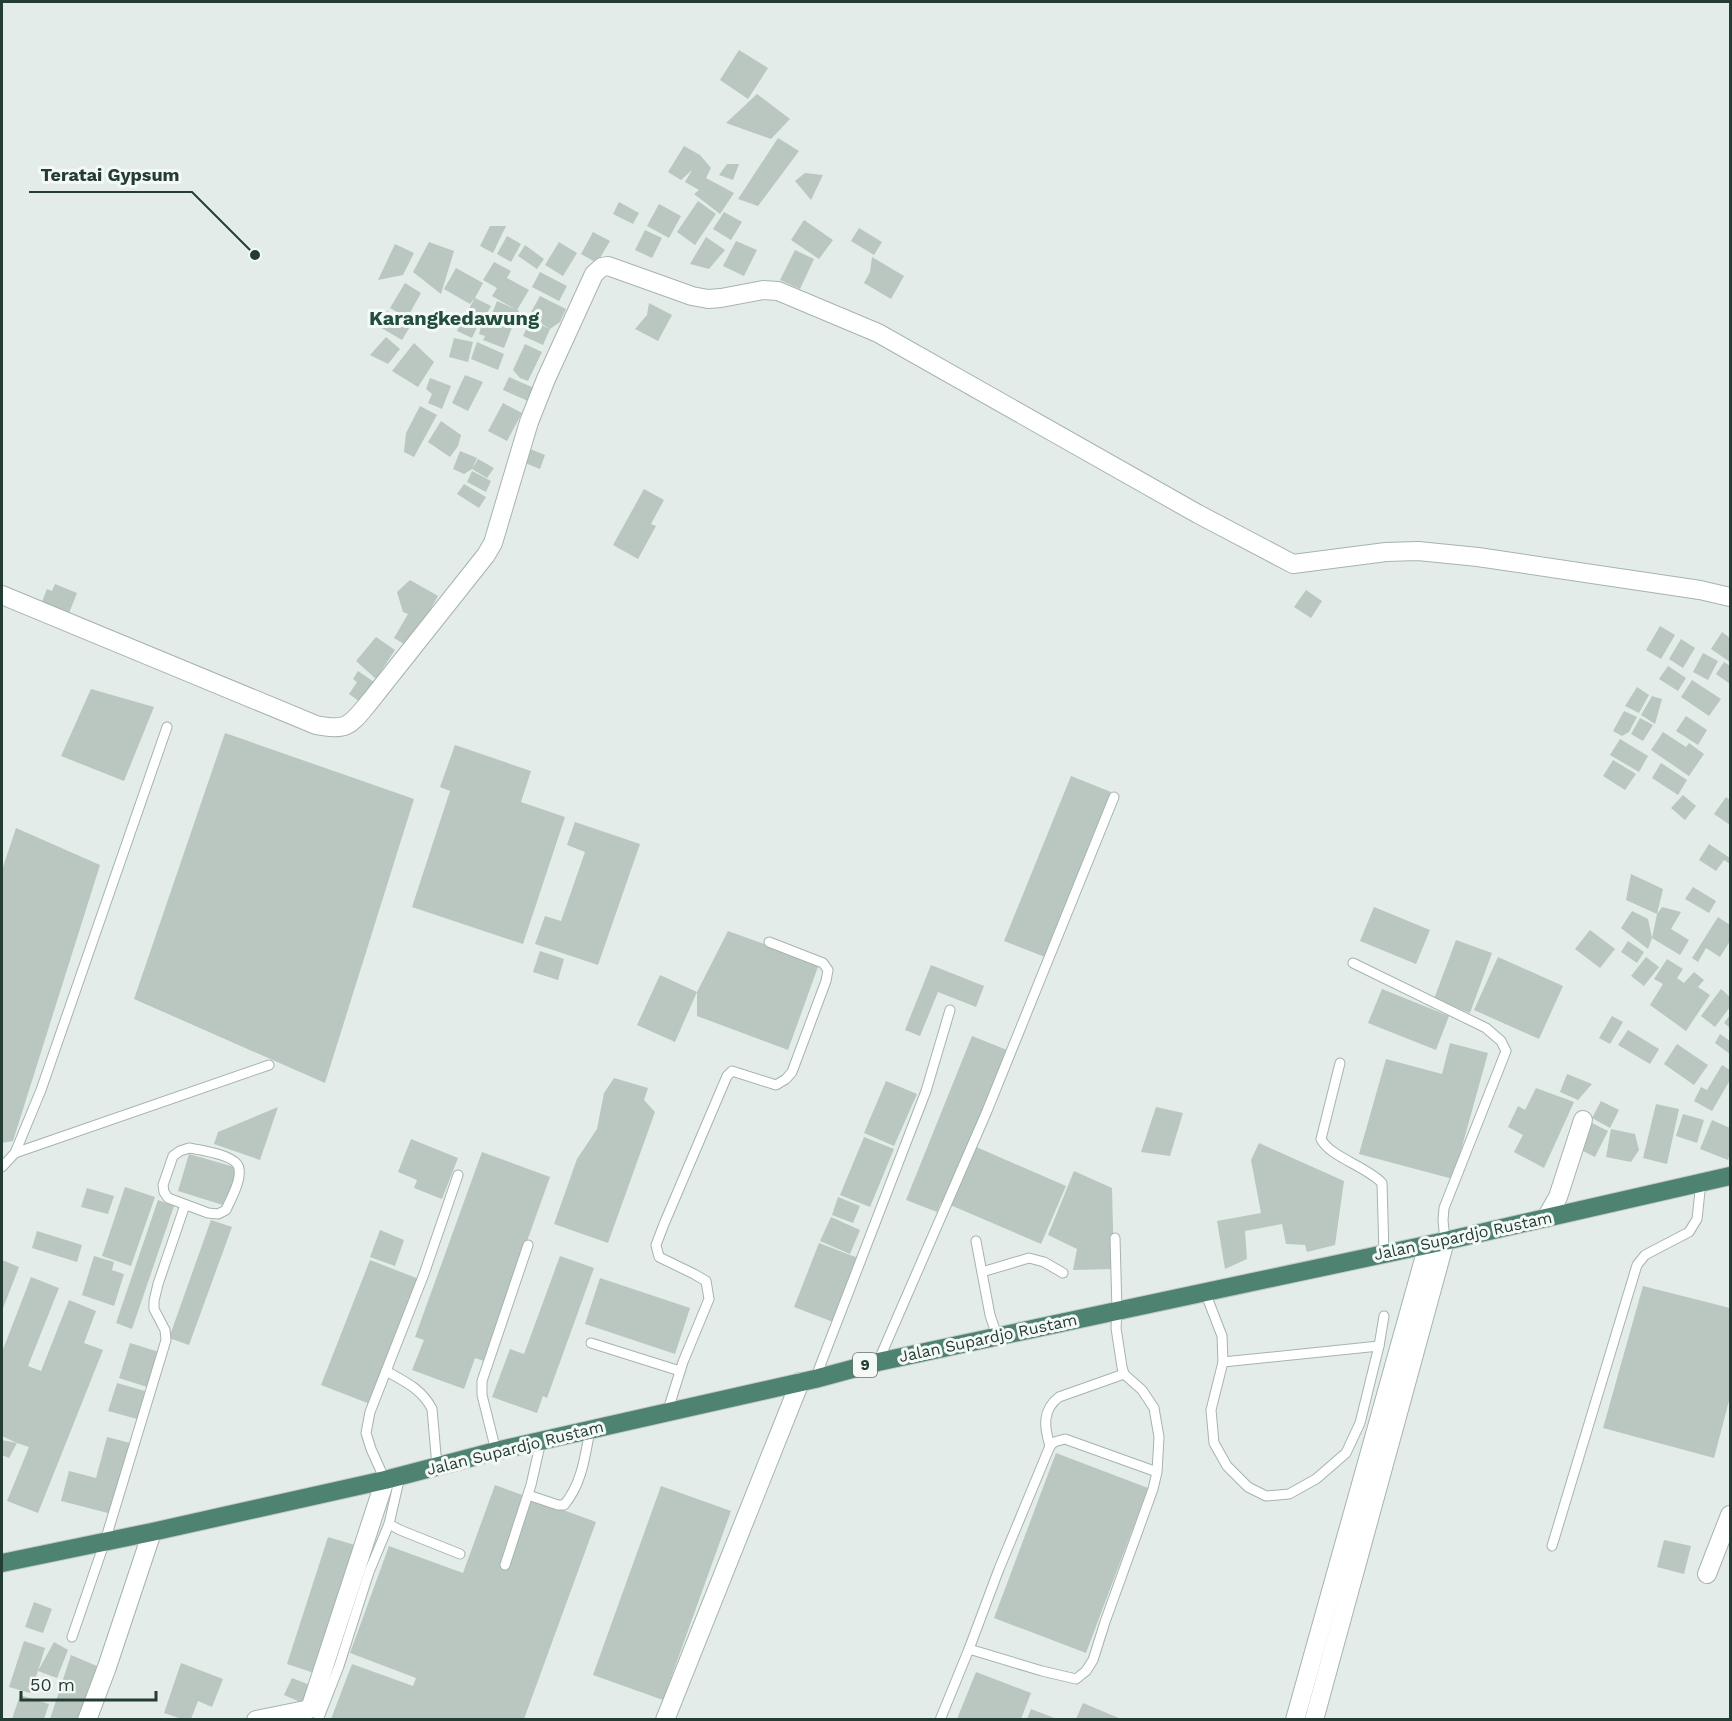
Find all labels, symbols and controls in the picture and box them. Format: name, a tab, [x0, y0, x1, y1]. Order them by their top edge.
callout: Teratai Gypsum	[29, 156, 192, 192]
text: Teratai Gypsum	[40, 164, 180, 185]
district label: Karangkedawung	[369, 306, 540, 330]
street label: Jalan Supardjo Rustam	[1372, 1208, 1554, 1264]
street label: Jalan Supardjo Rustam	[897, 1310, 1079, 1366]
road number: 9	[853, 1353, 877, 1377]
street label: Jalan Supardjo Rustam	[425, 1417, 605, 1479]
scale bar	[21, 1664, 156, 1702]
text: 50 m	[30, 1674, 75, 1695]

